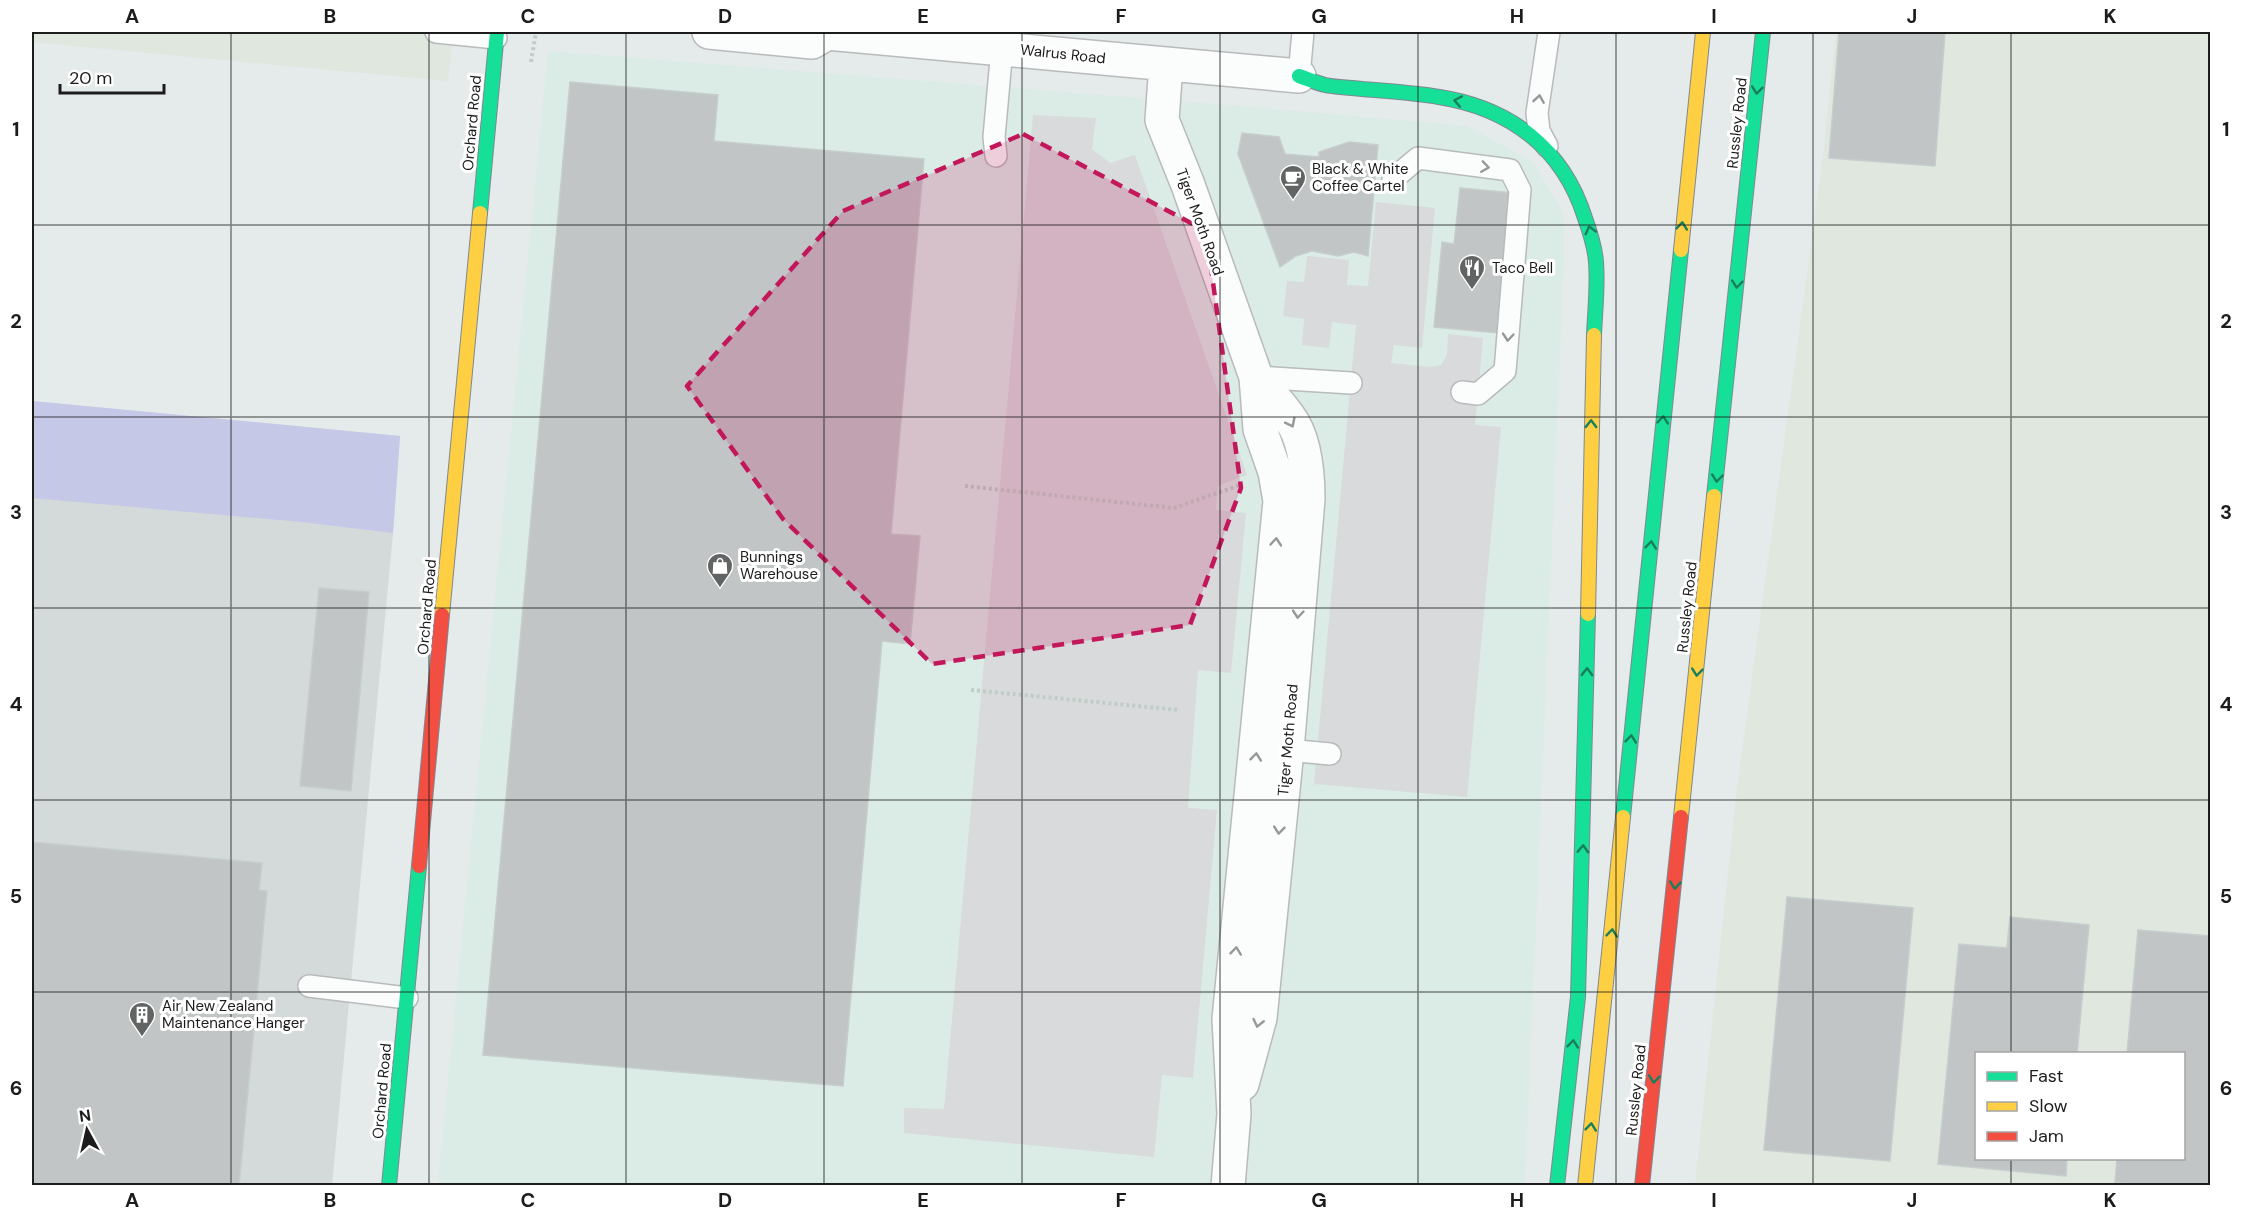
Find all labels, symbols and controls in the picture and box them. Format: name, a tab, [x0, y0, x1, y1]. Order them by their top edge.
text: A	[125, 3, 139, 29]
text: B	[324, 3, 336, 29]
text: C	[521, 3, 535, 29]
text: D	[718, 3, 732, 29]
text: E	[917, 3, 929, 29]
text: F	[1115, 3, 1127, 29]
text: G	[1311, 3, 1327, 29]
text: H	[1510, 3, 1524, 29]
text: I	[1711, 3, 1717, 29]
text: J	[1907, 3, 1917, 29]
text: K	[2103, 3, 2117, 29]
street label: Walrus Road	[1019, 40, 1107, 68]
scale bar	[60, 57, 164, 95]
text: 20 m	[69, 66, 112, 90]
street label: Orchard Road	[458, 74, 486, 172]
street label: Russley Road	[1722, 77, 1752, 169]
one-way arrow	[1751, 85, 1764, 94]
one-way arrow	[1533, 94, 1545, 104]
one-way arrow	[1453, 95, 1463, 108]
text: 1	[12, 116, 20, 142]
text: 1	[2222, 116, 2230, 142]
place label: Black & White Coffee Cartel	[1312, 159, 1409, 196]
one-way arrow	[1481, 160, 1490, 172]
cafe icon: Black & White Coffee Cartel	[1278, 163, 1308, 201]
street label: Tiger Moth Road	[1171, 166, 1229, 278]
one-way arrow	[1675, 221, 1688, 231]
one-way arrow	[1585, 225, 1597, 236]
restaurant icon: Taco Bell	[1457, 253, 1487, 291]
place label: Taco Bell	[1492, 258, 1553, 278]
one-way arrow	[1731, 279, 1744, 288]
text: 2	[10, 308, 22, 334]
text: 2	[2220, 308, 2232, 334]
one-way arrow	[1501, 333, 1514, 342]
one-way arrow	[1656, 415, 1669, 425]
one-way arrow	[1284, 417, 1296, 428]
one-way arrow	[1585, 420, 1597, 429]
one-way arrow	[1711, 473, 1724, 482]
text: 3	[10, 499, 22, 525]
text: 3	[2220, 499, 2232, 525]
one-way arrow	[1269, 538, 1282, 547]
one-way arrow	[1644, 541, 1657, 550]
place label: Bunnings Warehouse	[740, 547, 818, 584]
shop icon: Bunnings Warehouse	[705, 551, 735, 589]
street label: Orchard Road	[413, 558, 441, 656]
street label: Russley Road	[1672, 561, 1702, 653]
one-way arrow	[1292, 610, 1305, 619]
one-way arrow	[1581, 667, 1594, 676]
one-way arrow	[1691, 667, 1704, 676]
street label: Tiger Moth Road	[1273, 683, 1303, 797]
text: 4	[10, 691, 23, 717]
text: 4	[2220, 691, 2233, 717]
one-way arrow	[1624, 735, 1637, 744]
one-way arrow	[1249, 753, 1262, 762]
one-way arrow	[1273, 825, 1286, 834]
one-way arrow	[1576, 845, 1589, 854]
one-way arrow	[1669, 880, 1682, 889]
text: 5	[10, 883, 22, 909]
text: 5	[2220, 883, 2232, 909]
one-way arrow	[1605, 929, 1618, 938]
one-way arrow	[1229, 947, 1242, 956]
place label: Air New Zealand Maintenance Hanger	[162, 996, 305, 1033]
building icon: Air New Zealand Maintenance Hanger	[127, 1000, 157, 1038]
one-way arrow	[1252, 1018, 1265, 1028]
one-way arrow	[1566, 1039, 1579, 1048]
street label: Orchard Road	[368, 1042, 396, 1140]
street label: Russley Road	[1621, 1044, 1651, 1136]
legend	[1975, 1052, 2185, 1160]
text: Fast	[2029, 1064, 2064, 1088]
one-way arrow	[1648, 1074, 1661, 1083]
text: 6	[10, 1075, 22, 1101]
text: 6	[2220, 1075, 2232, 1101]
text: Slow	[2029, 1094, 2068, 1118]
north arrow	[57, 1100, 117, 1160]
text: N	[78, 1104, 92, 1127]
one-way arrow	[1584, 1123, 1597, 1132]
text: Jam	[2029, 1124, 2064, 1148]
text: A	[125, 1187, 139, 1213]
text: B	[324, 1187, 336, 1213]
text: C	[521, 1187, 535, 1213]
text: D	[718, 1187, 732, 1213]
text: E	[917, 1187, 929, 1213]
text: F	[1115, 1187, 1127, 1213]
text: G	[1311, 1187, 1327, 1213]
text: H	[1510, 1187, 1524, 1213]
text: I	[1711, 1187, 1717, 1213]
text: J	[1907, 1187, 1917, 1213]
text: K	[2103, 1187, 2117, 1213]

